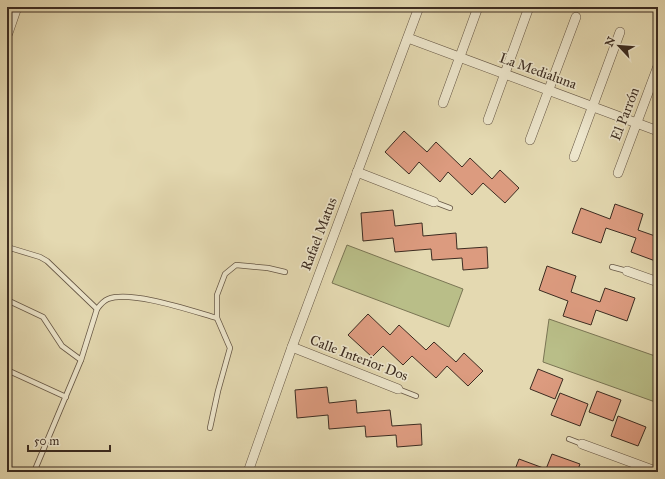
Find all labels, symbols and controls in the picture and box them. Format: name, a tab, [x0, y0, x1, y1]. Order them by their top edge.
north arrow	[599, 26, 639, 66]
text: N	[603, 34, 619, 49]
street label: La Medialuna	[497, 49, 579, 93]
street label: El Parrón	[607, 85, 643, 143]
street label: Rafael Matus	[297, 195, 341, 273]
street label: Calle Interior Dos	[307, 331, 411, 385]
scale bar	[28, 427, 110, 453]
text: 50 m	[34, 434, 59, 448]

